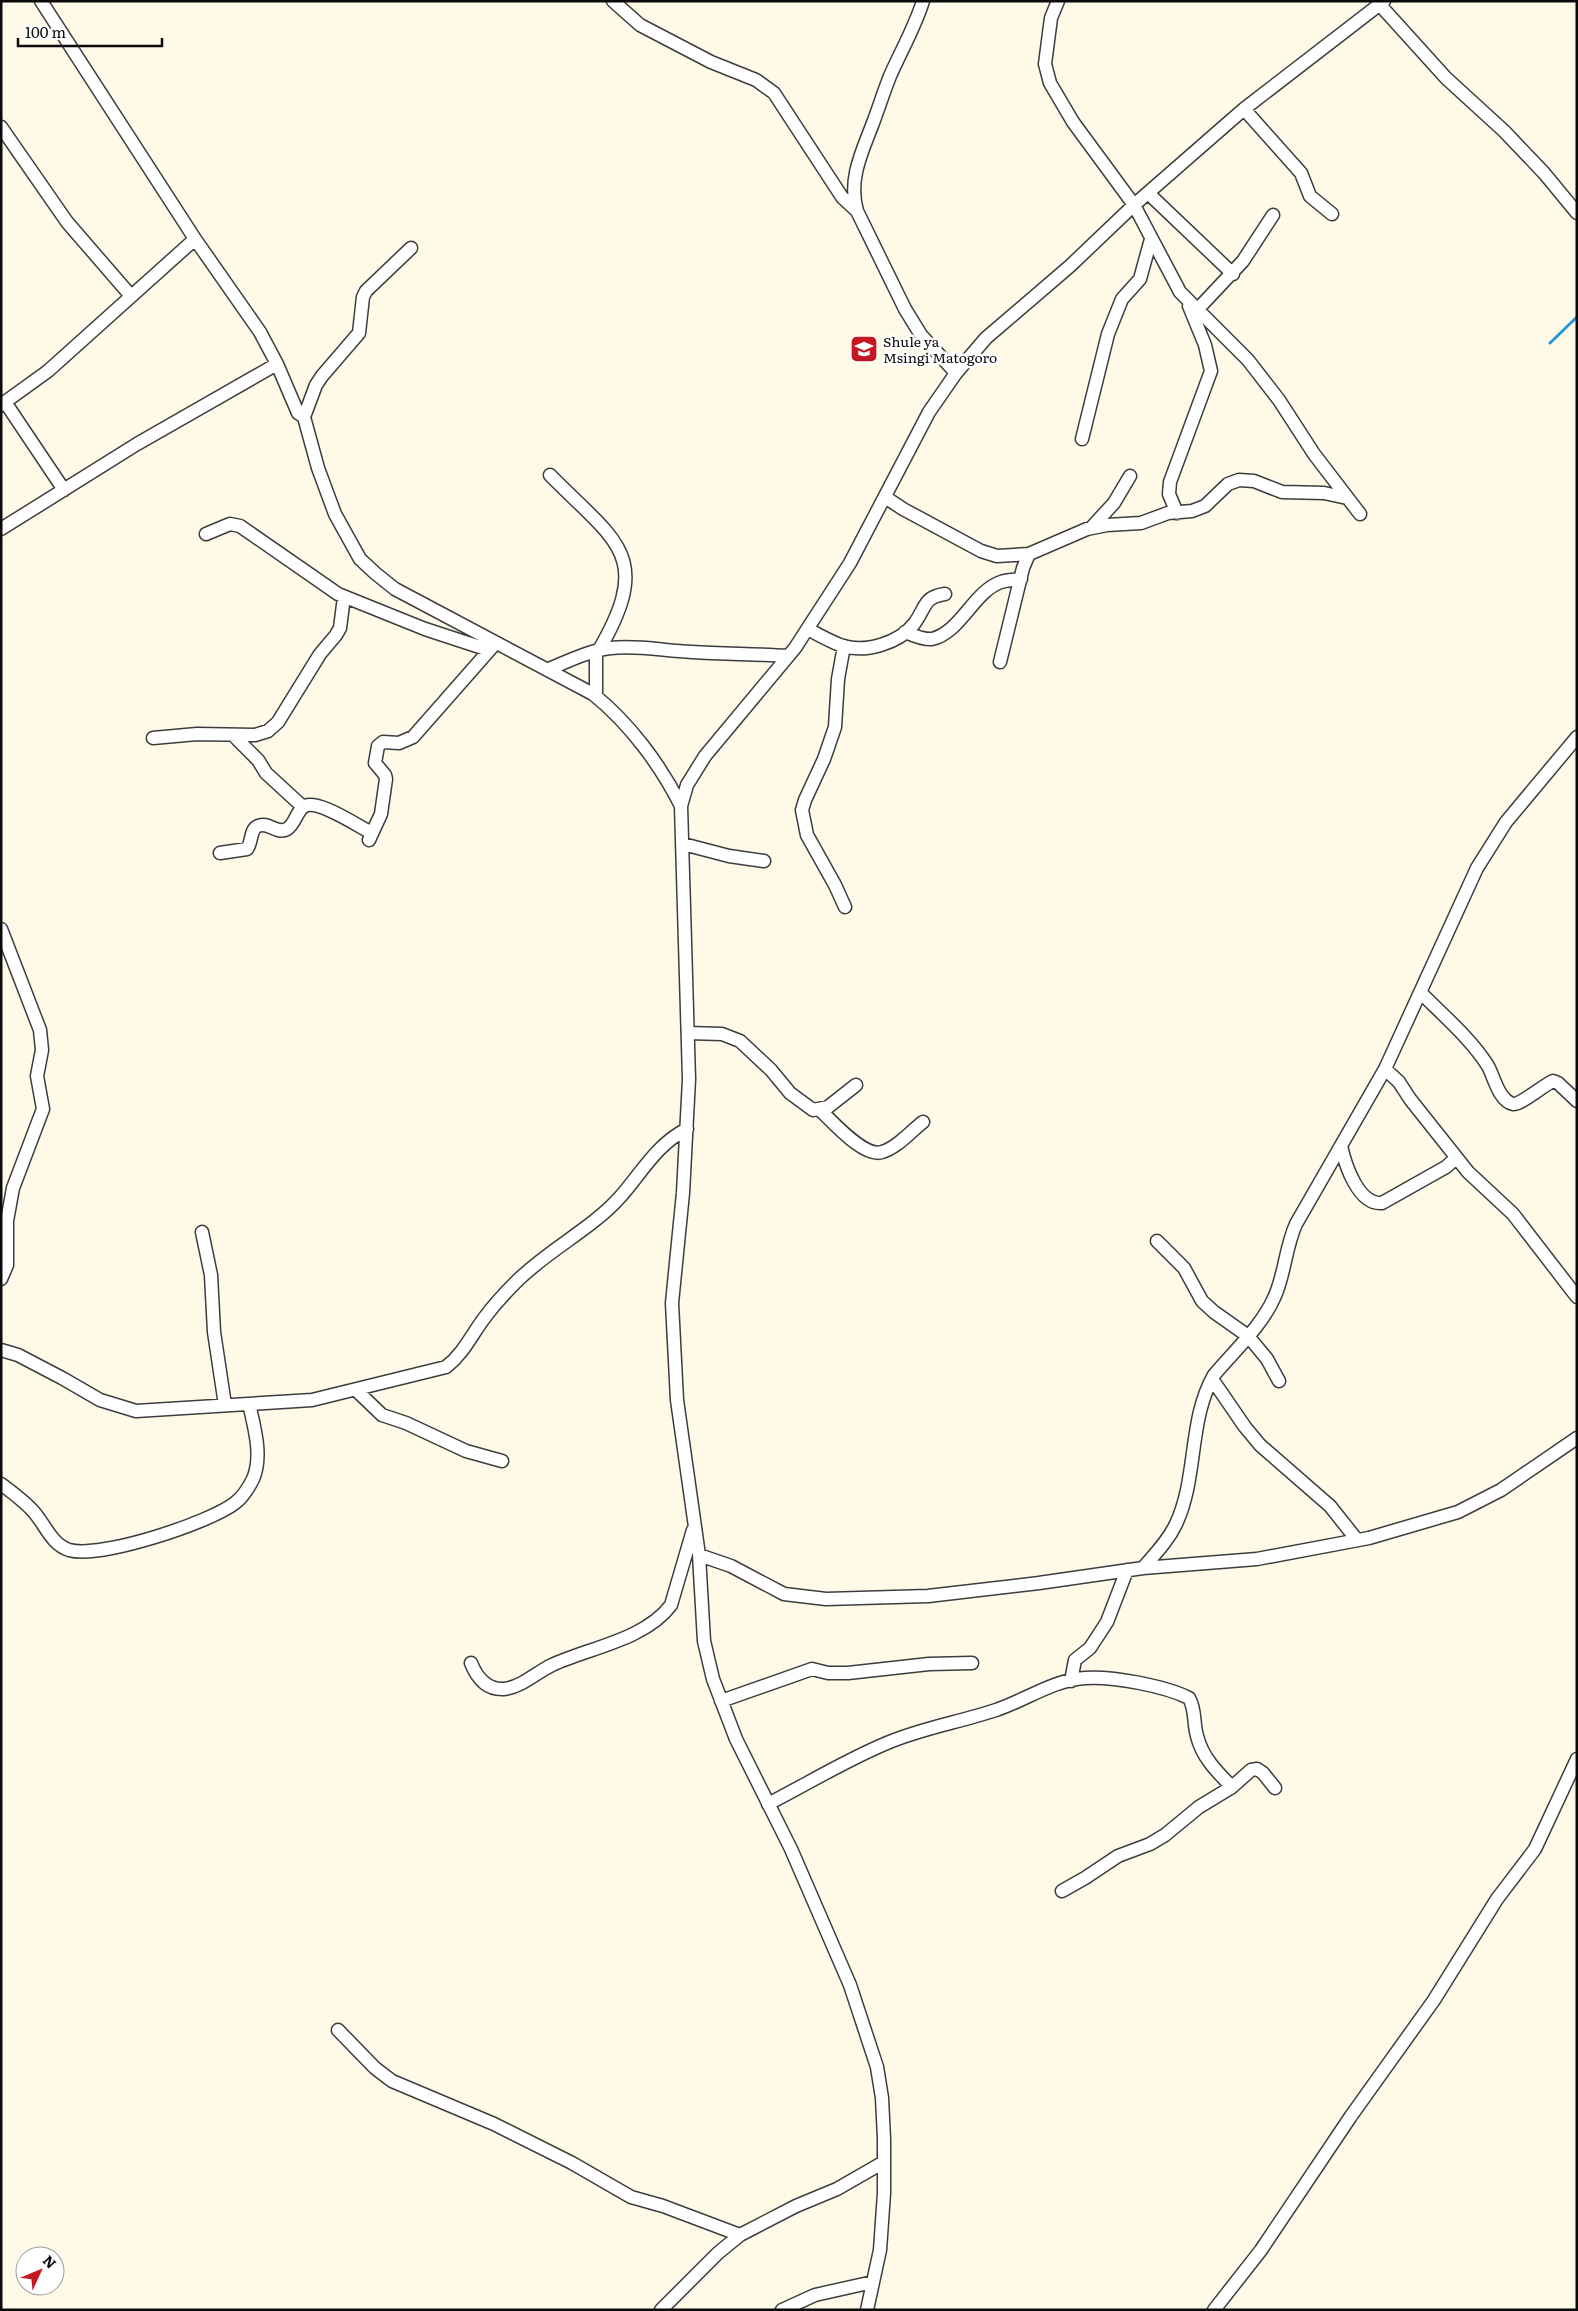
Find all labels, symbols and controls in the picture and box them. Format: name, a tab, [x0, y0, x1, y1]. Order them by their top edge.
scale bar	[18, 15, 161, 47]
text: 100 m	[25, 20, 66, 43]
place label: Shule ya Msingi Matogoro	[883, 331, 997, 367]
school or university icon: Shule ya Msingi Matogoro	[849, 334, 879, 364]
north arrow	[15, 2246, 65, 2296]
text: N	[39, 2250, 62, 2273]

